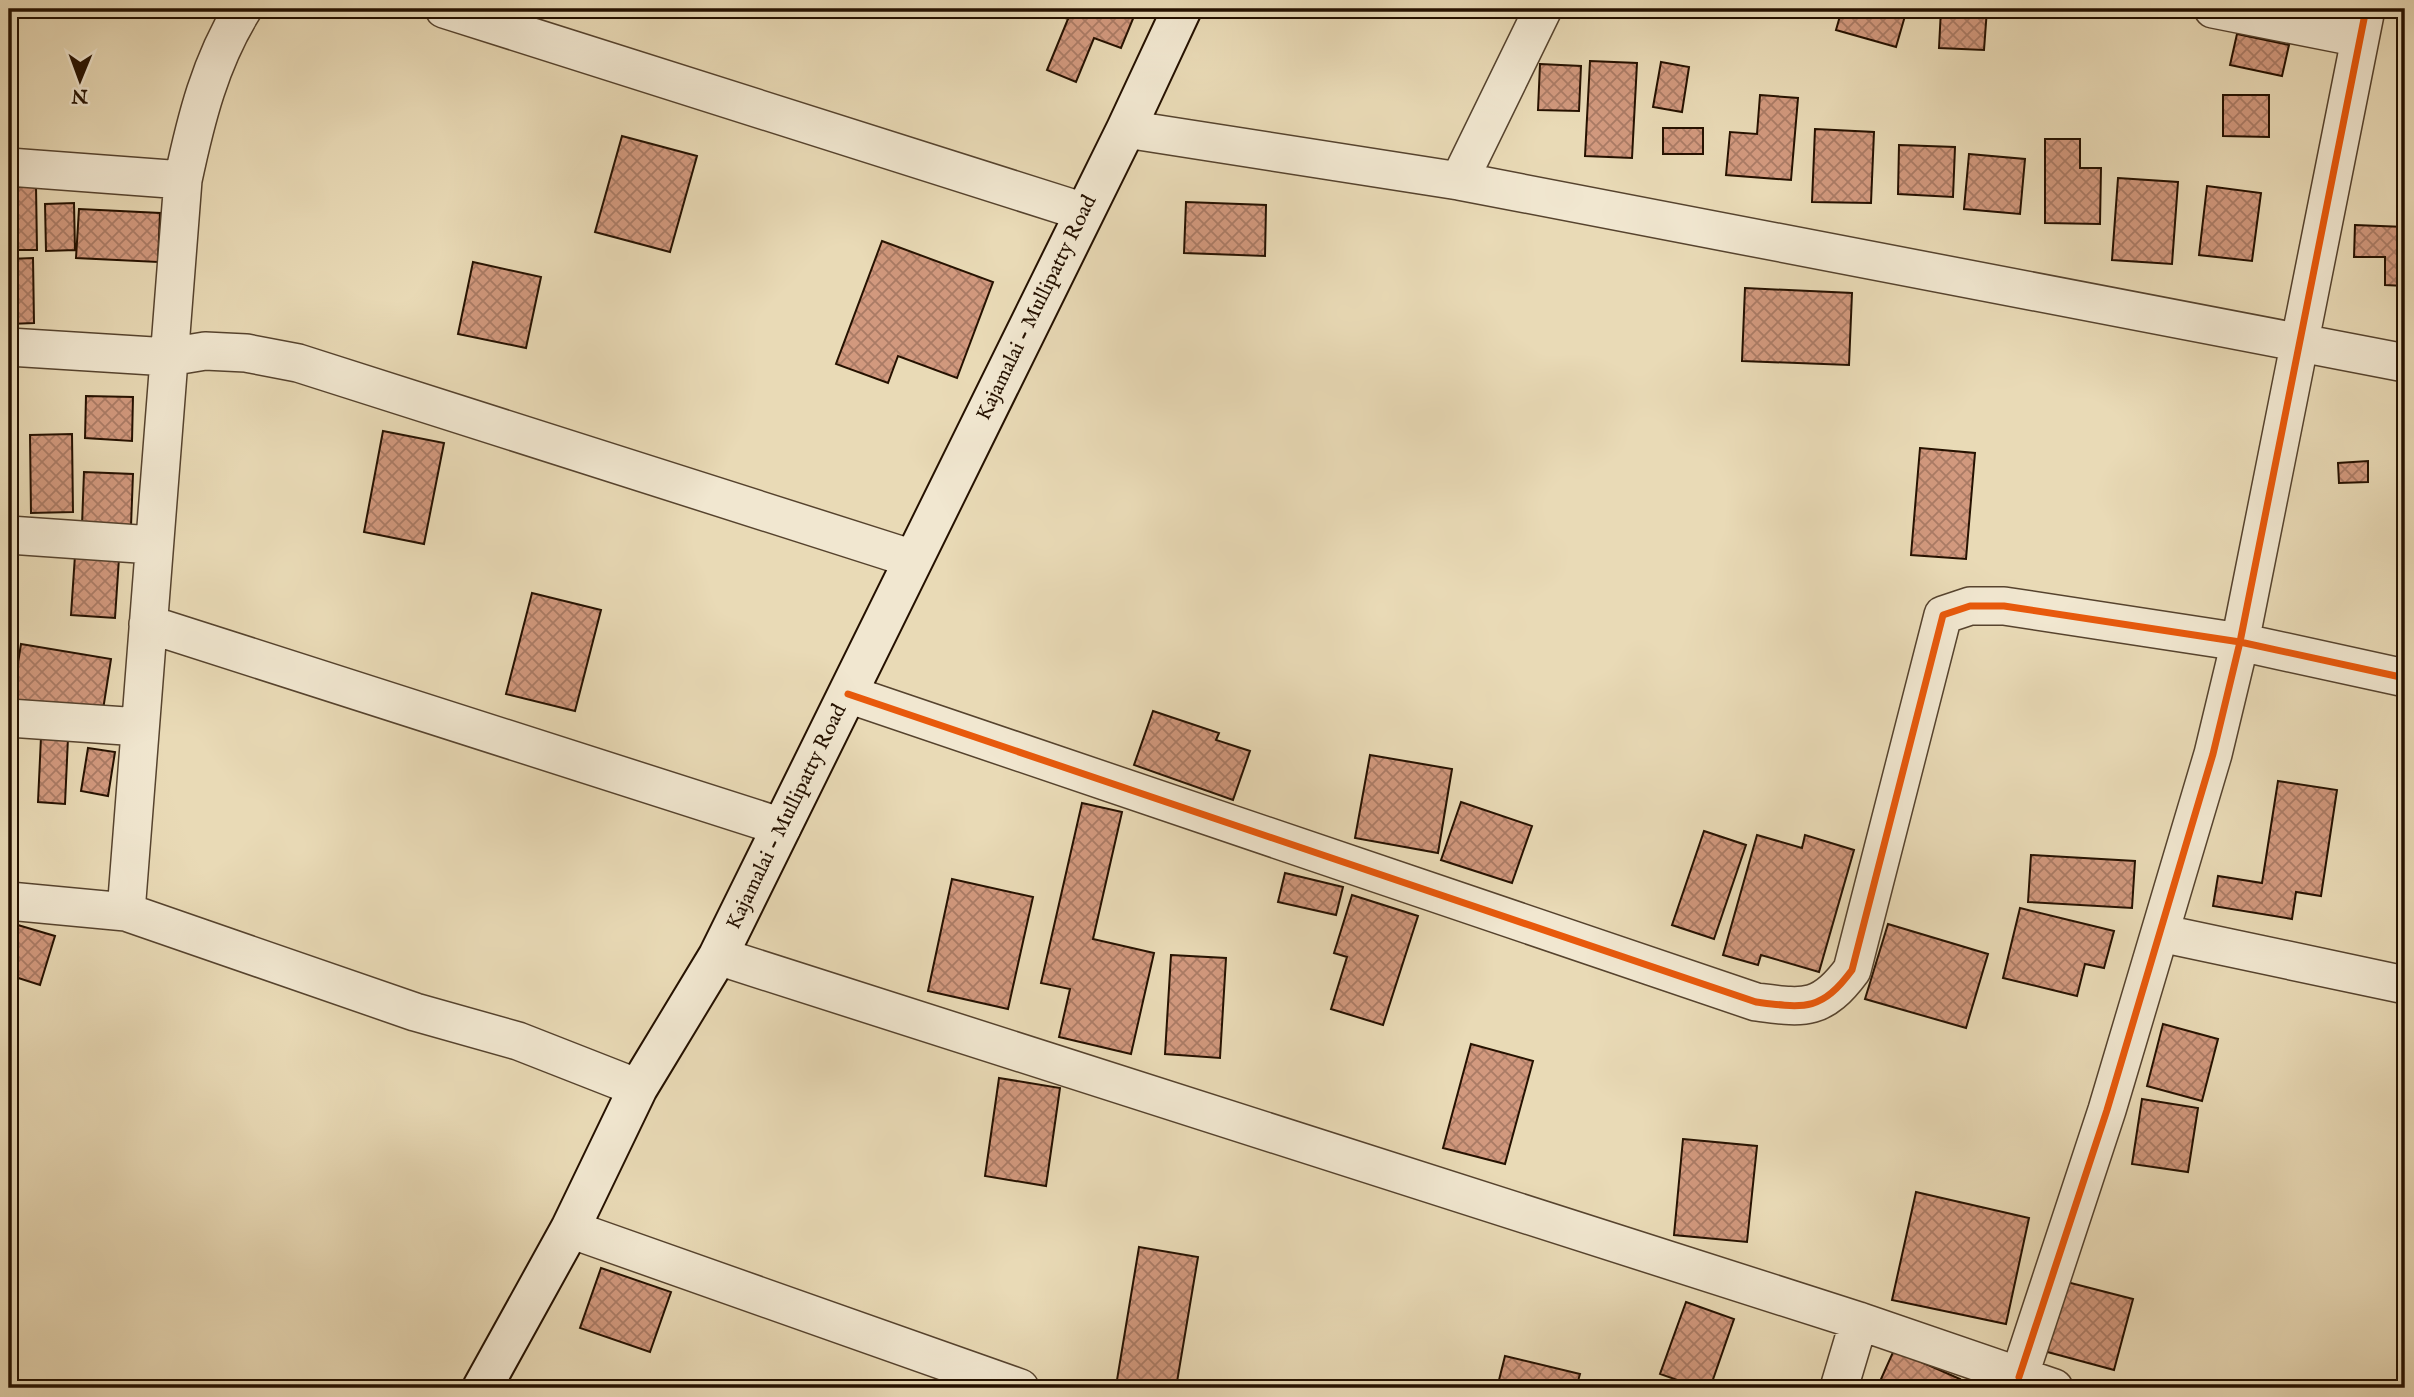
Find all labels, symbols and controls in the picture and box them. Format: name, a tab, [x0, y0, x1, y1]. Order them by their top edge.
north arrow	[46, 46, 116, 116]
text: N	[71, 83, 89, 107]
street label: Kajamalai - Mullipatty Road	[971, 190, 1104, 425]
street label: Kajamalai - Mullipatty Road	[721, 699, 854, 934]

